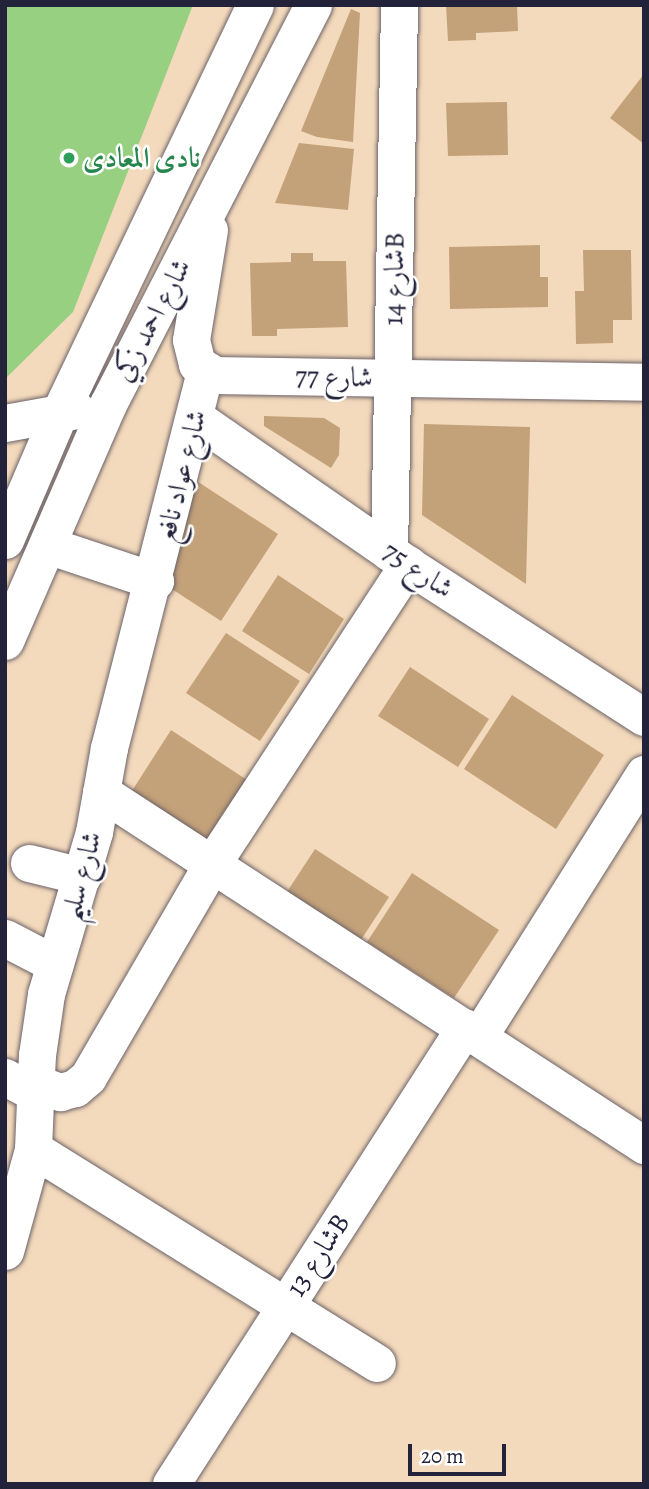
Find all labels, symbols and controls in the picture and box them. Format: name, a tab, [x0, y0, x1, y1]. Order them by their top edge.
place label: نادى المعادى	[83, 141, 200, 175]
marker: نادى المعادى	[61, 150, 77, 166]
street label: شارع 14B	[376, 232, 412, 326]
street label: شارع احمد زكي	[106, 253, 198, 387]
street label: شارع 77	[295, 360, 373, 394]
street label: شارع عواد نافع	[148, 406, 214, 546]
street label: شارع 75	[376, 534, 460, 606]
street label: شارع سليم	[53, 828, 109, 924]
street label: شارع 13B	[279, 1207, 357, 1303]
scale bar	[411, 1430, 509, 1474]
text: 20 m	[421, 1442, 464, 1470]

